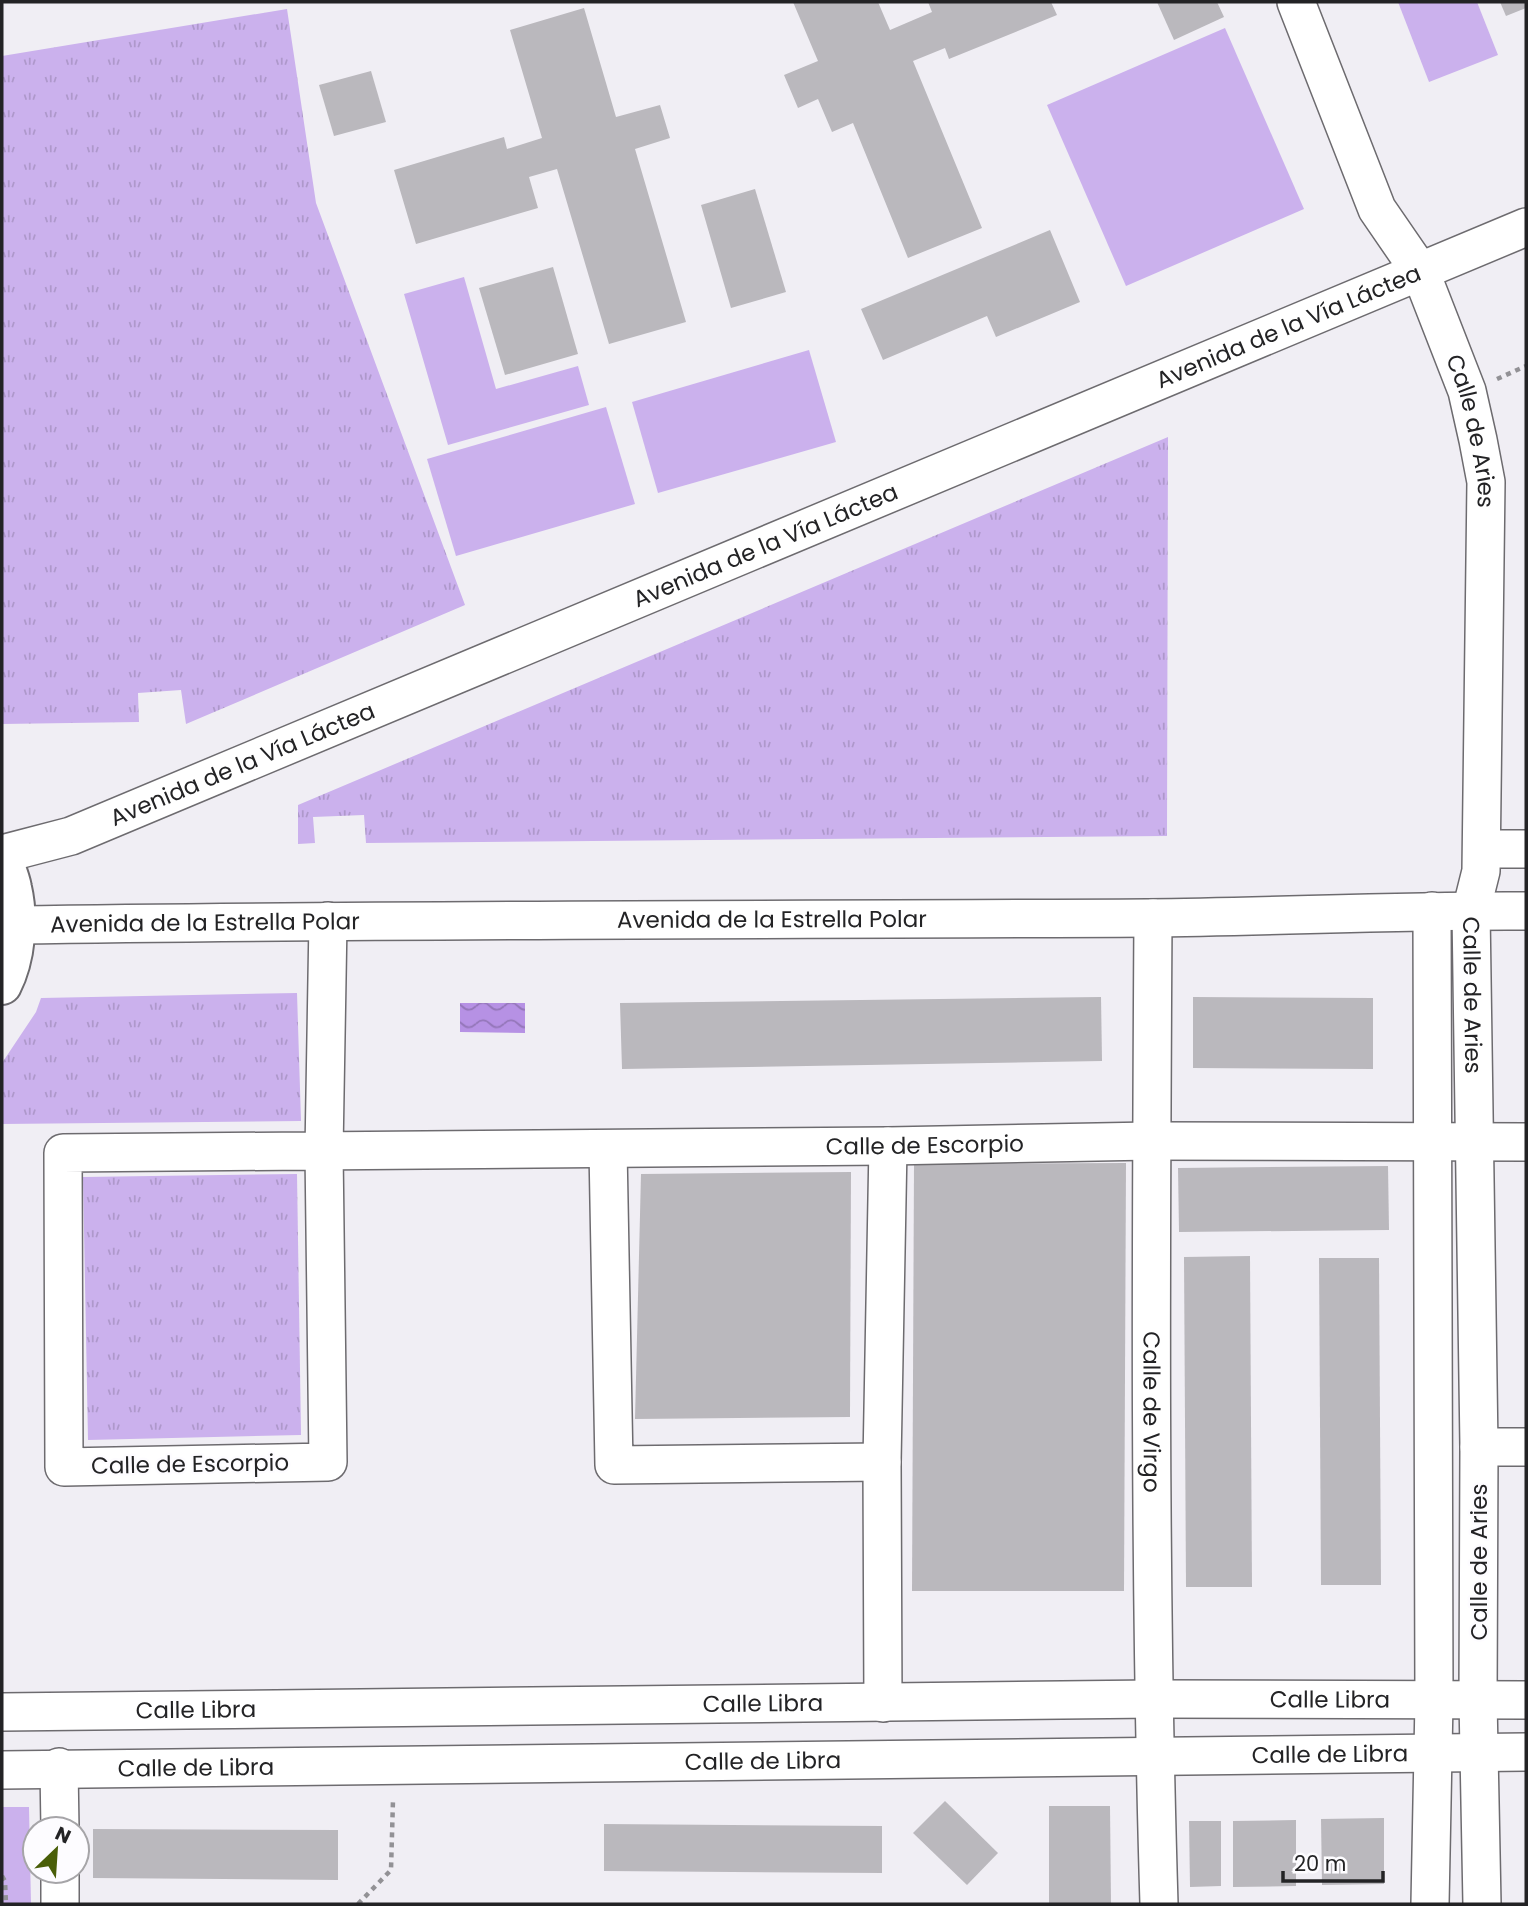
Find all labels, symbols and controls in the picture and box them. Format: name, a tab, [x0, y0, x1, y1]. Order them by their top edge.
street label: Avenida de la Vía Láctea	[1151, 257, 1426, 396]
street label: Calle de Aries	[1438, 350, 1502, 508]
street label: Avenida de la Vía Láctea	[628, 476, 903, 615]
street label: Avenida de la Vía Láctea	[105, 695, 380, 834]
street label: Avenida de la Estrella Polar	[617, 903, 927, 936]
street label: Avenida de la Estrella Polar	[50, 905, 360, 940]
street label: Calle de Aries	[1455, 916, 1489, 1074]
street label: Calle de Escorpio	[826, 1127, 1024, 1163]
street label: Calle de Virgo	[1135, 1331, 1168, 1493]
street label: Calle de Escorpio	[91, 1446, 289, 1482]
street label: Calle de Aries	[1463, 1484, 1495, 1640]
street label: Calle Libra	[1270, 1683, 1390, 1716]
street label: Calle Libra	[703, 1687, 823, 1720]
street label: Calle Libra	[136, 1693, 256, 1726]
street label: Calle de Libra	[1252, 1737, 1408, 1771]
street label: Calle de Libra	[685, 1744, 841, 1778]
street label: Calle de Libra	[118, 1751, 274, 1785]
north arrow	[21, 1815, 91, 1885]
text: N	[51, 1820, 75, 1850]
scale bar	[1283, 1840, 1383, 1884]
text: 20 m	[1294, 1849, 1347, 1878]

